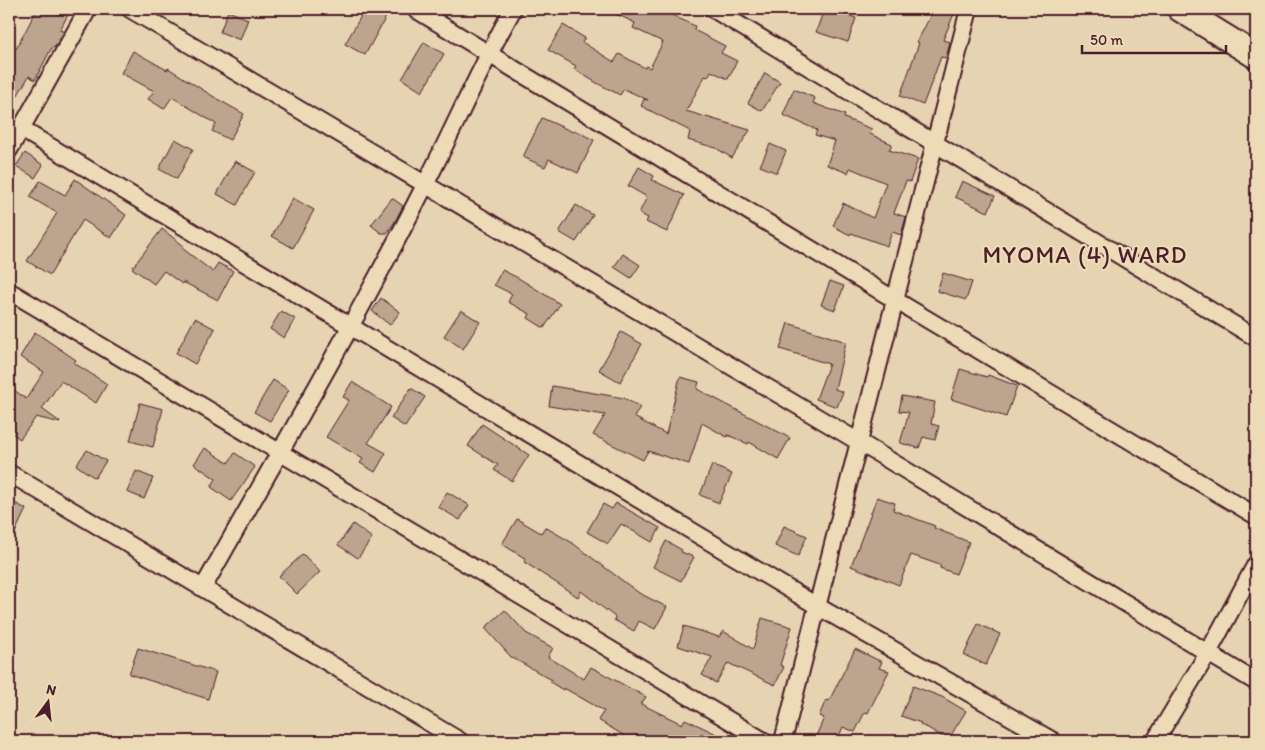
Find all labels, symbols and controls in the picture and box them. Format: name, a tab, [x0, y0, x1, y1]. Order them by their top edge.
scale bar	[1082, 22, 1226, 54]
text: 50 m	[1090, 31, 1123, 49]
district label: MYOMA (4) WARD	[982, 240, 1188, 269]
north arrow	[22, 678, 72, 728]
text: N	[44, 680, 58, 699]

